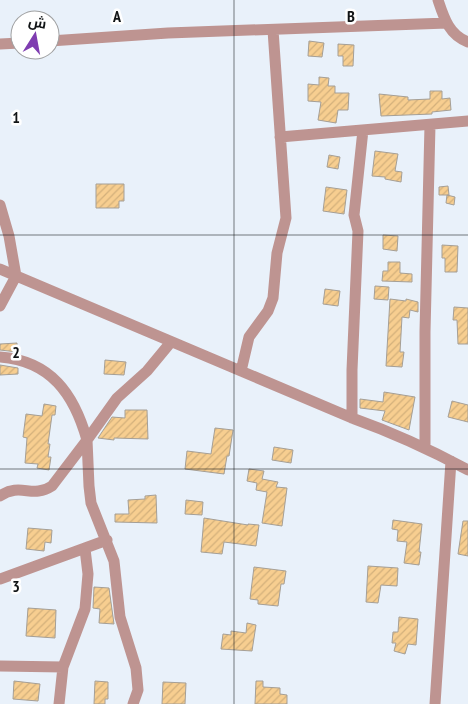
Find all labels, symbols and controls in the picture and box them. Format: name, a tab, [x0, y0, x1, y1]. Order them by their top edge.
text: A	[112, 6, 122, 26]
text: B	[347, 6, 355, 26]
north arrow	[10, 10, 60, 60]
text: ش	[27, 12, 48, 33]
text: 1	[12, 107, 20, 127]
text: 2	[12, 342, 20, 362]
text: 3	[12, 576, 20, 596]

